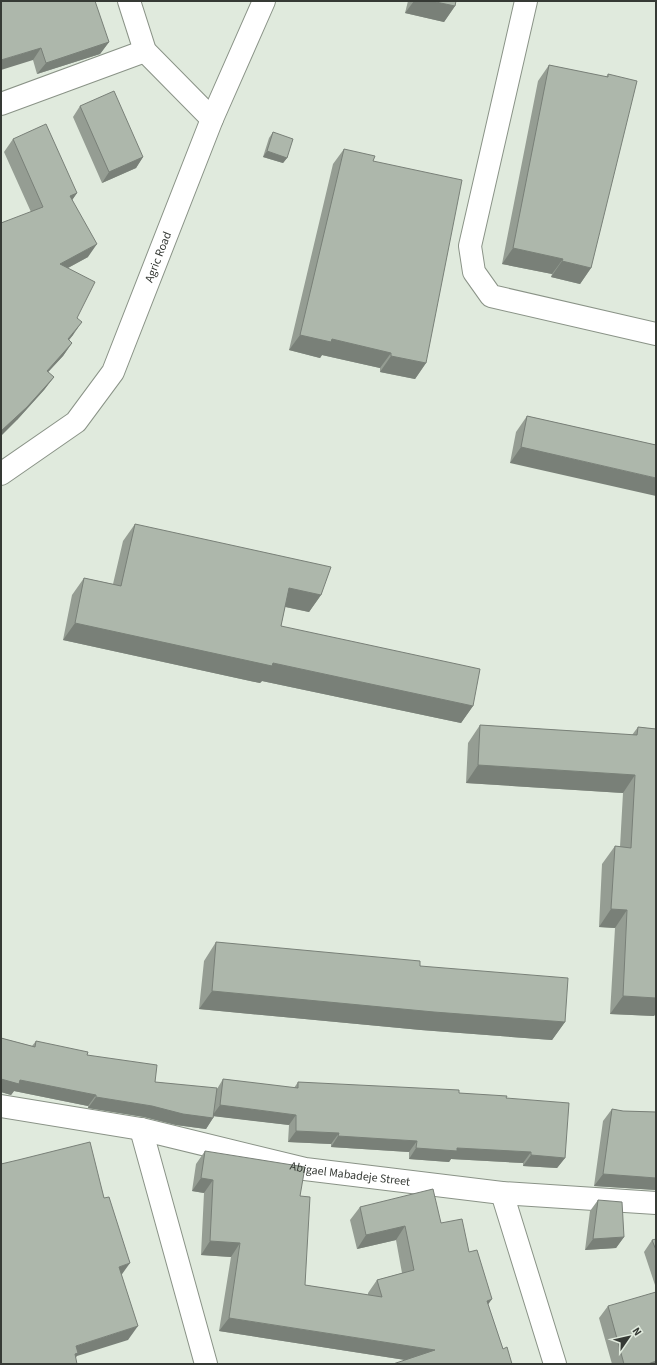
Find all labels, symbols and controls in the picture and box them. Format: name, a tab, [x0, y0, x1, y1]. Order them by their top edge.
street label: Agric Road	[141, 229, 176, 285]
street label: Abigael Mabadeje Street	[288, 1158, 411, 1191]
north arrow	[609, 1317, 649, 1357]
text: N	[629, 1324, 645, 1339]

